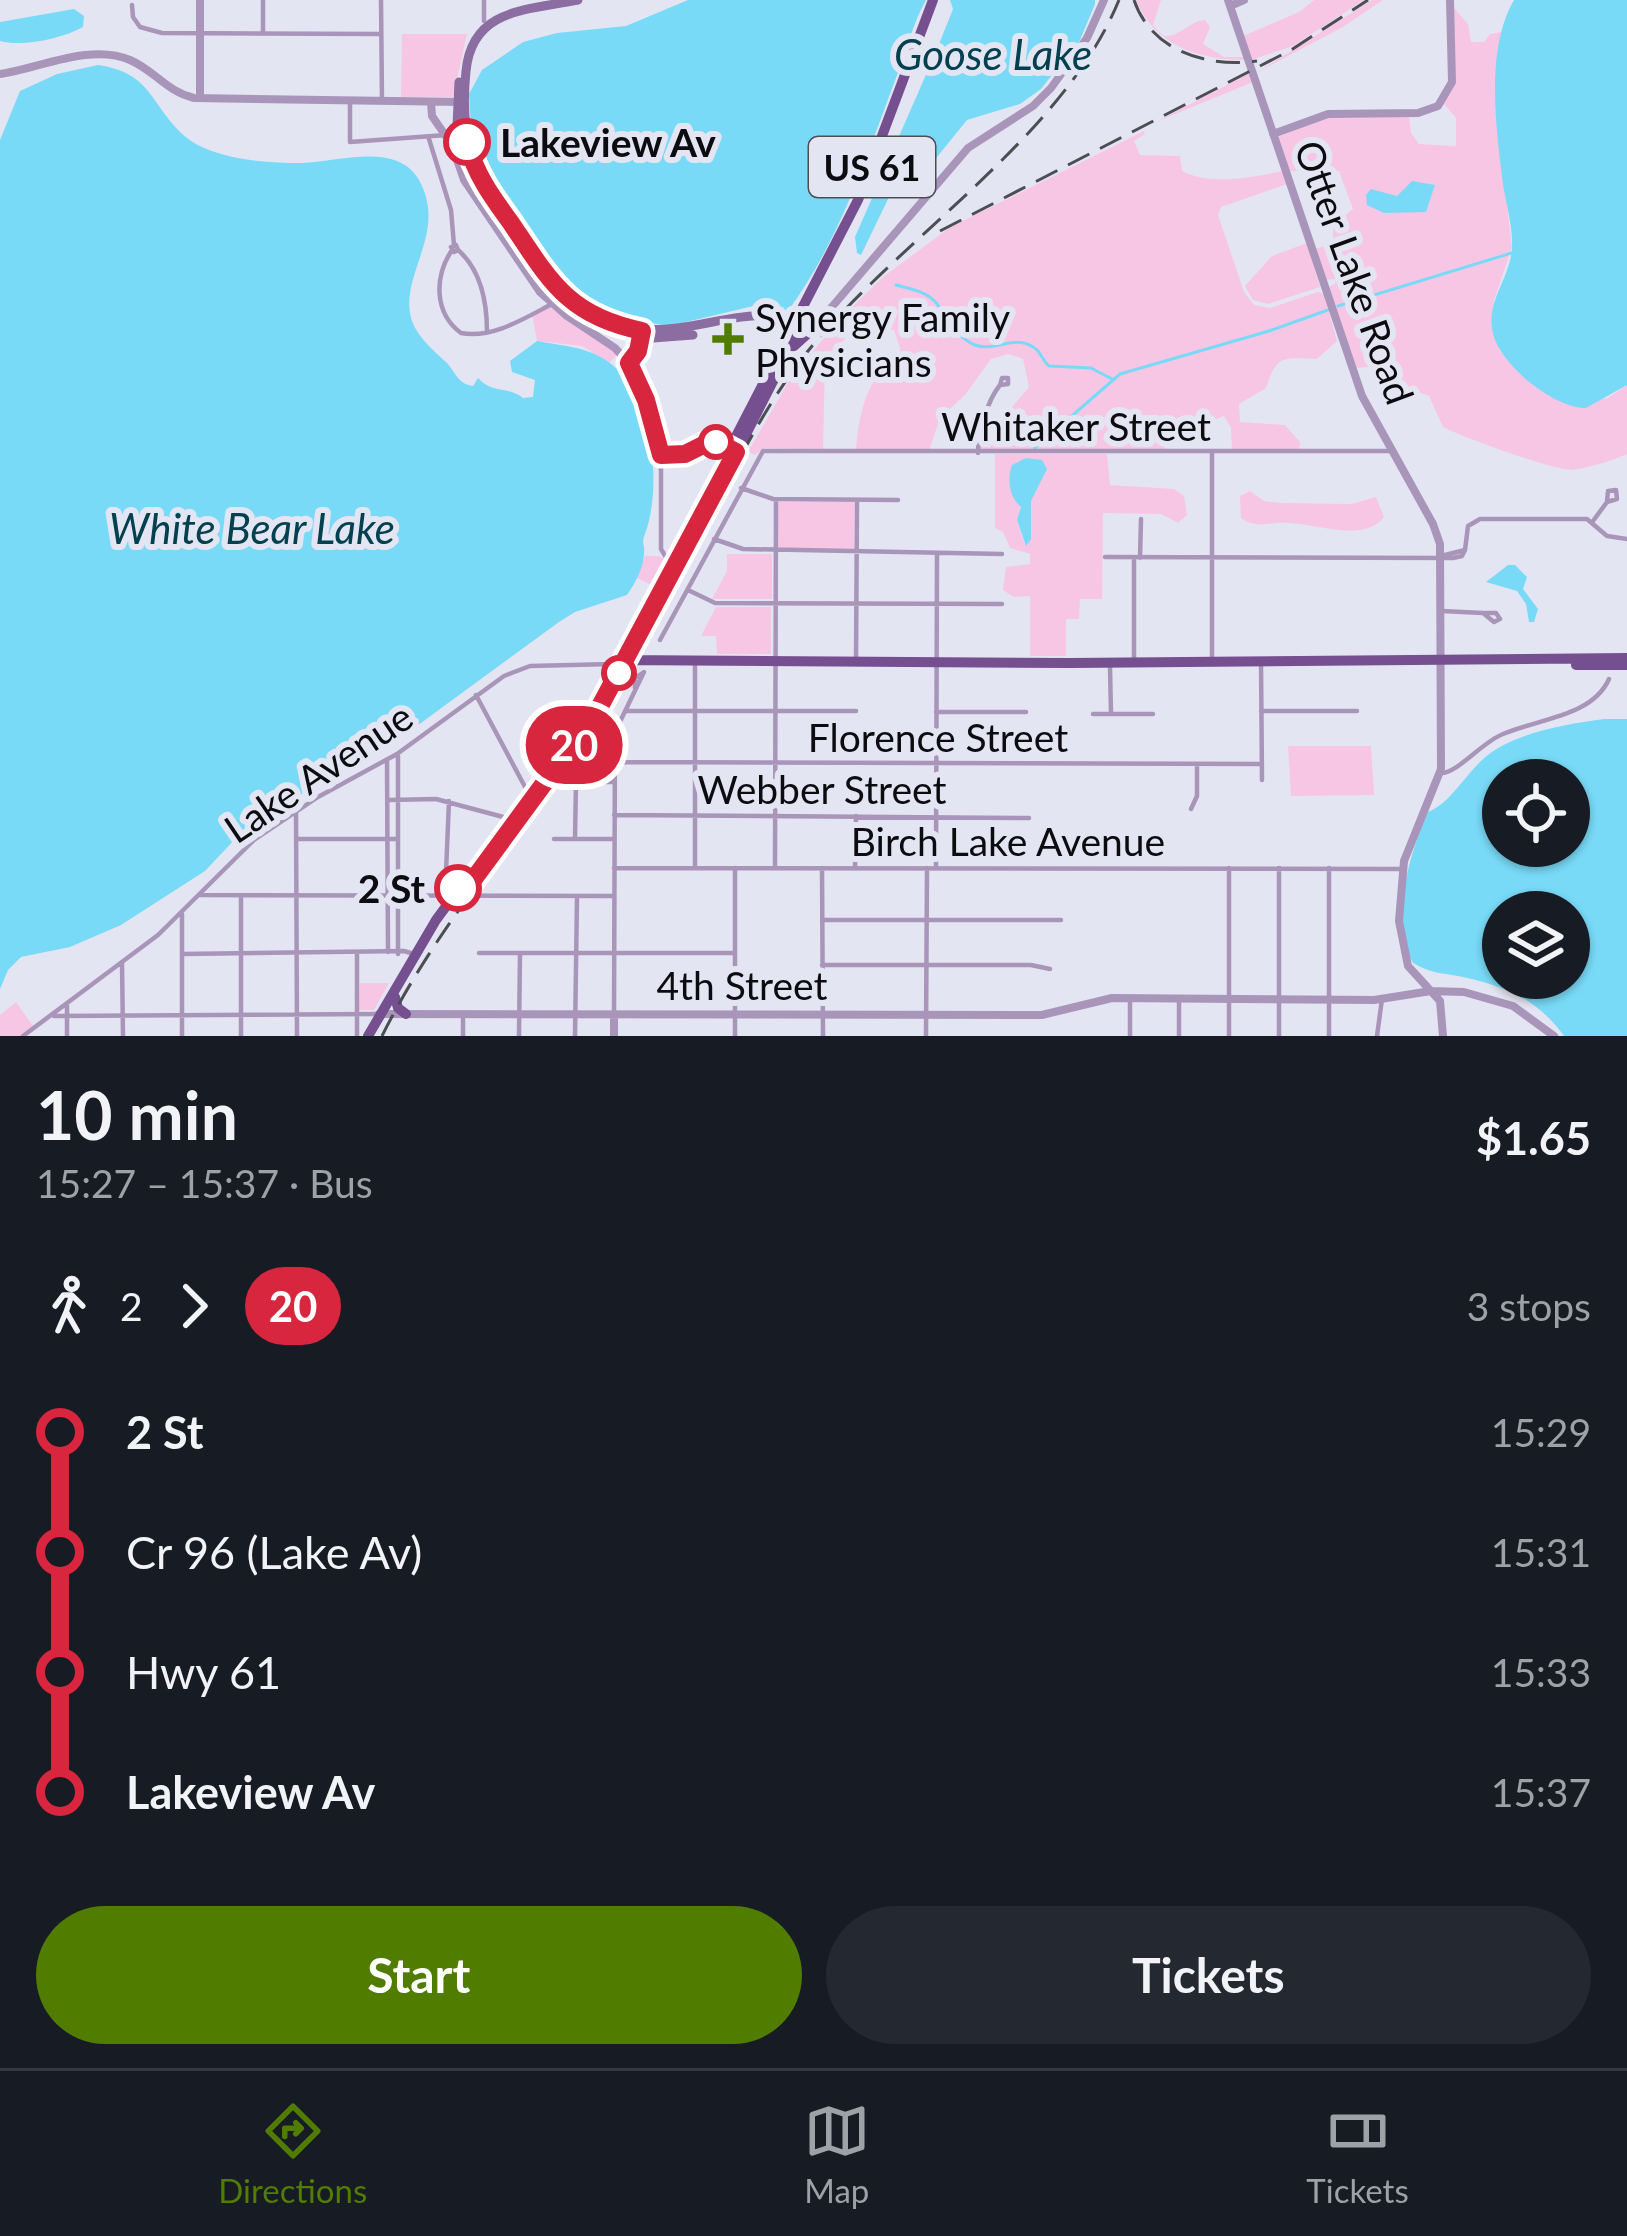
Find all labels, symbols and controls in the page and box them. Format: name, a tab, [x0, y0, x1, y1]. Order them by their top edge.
water label: Goose Lake	[894, 29, 1092, 79]
place label: Lakeview Av	[500, 119, 716, 165]
marker: Lakeview Av	[445, 120, 489, 164]
street label: Otter Lake Road	[1286, 134, 1424, 410]
road number: US 61	[809, 137, 935, 197]
place label: Synergy Family Physicians	[755, 294, 1010, 385]
marker: Synergy Family Physicians	[712, 323, 744, 355]
street label: Whitaker Street	[941, 403, 1211, 449]
unlabelled marker	[700, 426, 732, 458]
water label: White Bear Lake	[109, 503, 395, 553]
unlabelled marker	[603, 657, 635, 689]
street label: Lake Avenue	[215, 692, 421, 852]
line badge: 20	[520, 706, 628, 784]
street label: Florence Street	[808, 714, 1068, 760]
text: 20	[550, 720, 598, 770]
map controls	[1482, 759, 1590, 999]
button: locate	[1482, 759, 1590, 867]
street label: Webber Street	[697, 766, 947, 812]
street label: Birch Lake Avenue	[851, 818, 1165, 864]
place label: 2 St	[358, 865, 425, 911]
marker: 2 St	[436, 866, 480, 910]
button: layers	[1482, 891, 1590, 999]
street label: 4th Street	[656, 962, 828, 1008]
text: 10 min	[36, 1075, 238, 1154]
text: $1.65	[1476, 1111, 1591, 1165]
text: 15:27 – 15:37 · Bus	[36, 1160, 373, 1206]
icon: walk	[36, 1273, 102, 1339]
icon: forward	[161, 1273, 227, 1339]
text: 20	[269, 1281, 317, 1331]
text: 2	[120, 1283, 143, 1329]
text: 3 stops	[1467, 1283, 1591, 1329]
text: 2 St	[126, 1405, 203, 1459]
text: 15:29	[1491, 1409, 1591, 1455]
text: Cr 96 (Lake Av)	[126, 1525, 422, 1579]
text: 15:31	[1491, 1529, 1591, 1575]
text: Hwy 61	[126, 1645, 281, 1699]
text: 15:33	[1491, 1649, 1591, 1695]
text: Lakeview Av	[126, 1765, 375, 1819]
text: 15:37	[1491, 1769, 1591, 1815]
button: Start	[36, 1906, 802, 2044]
button: Tickets	[826, 1906, 1591, 2044]
tab: Directions	[218, 2098, 367, 2210]
tab: Map	[804, 2098, 870, 2210]
tab: Tickets	[1306, 2098, 1409, 2210]

